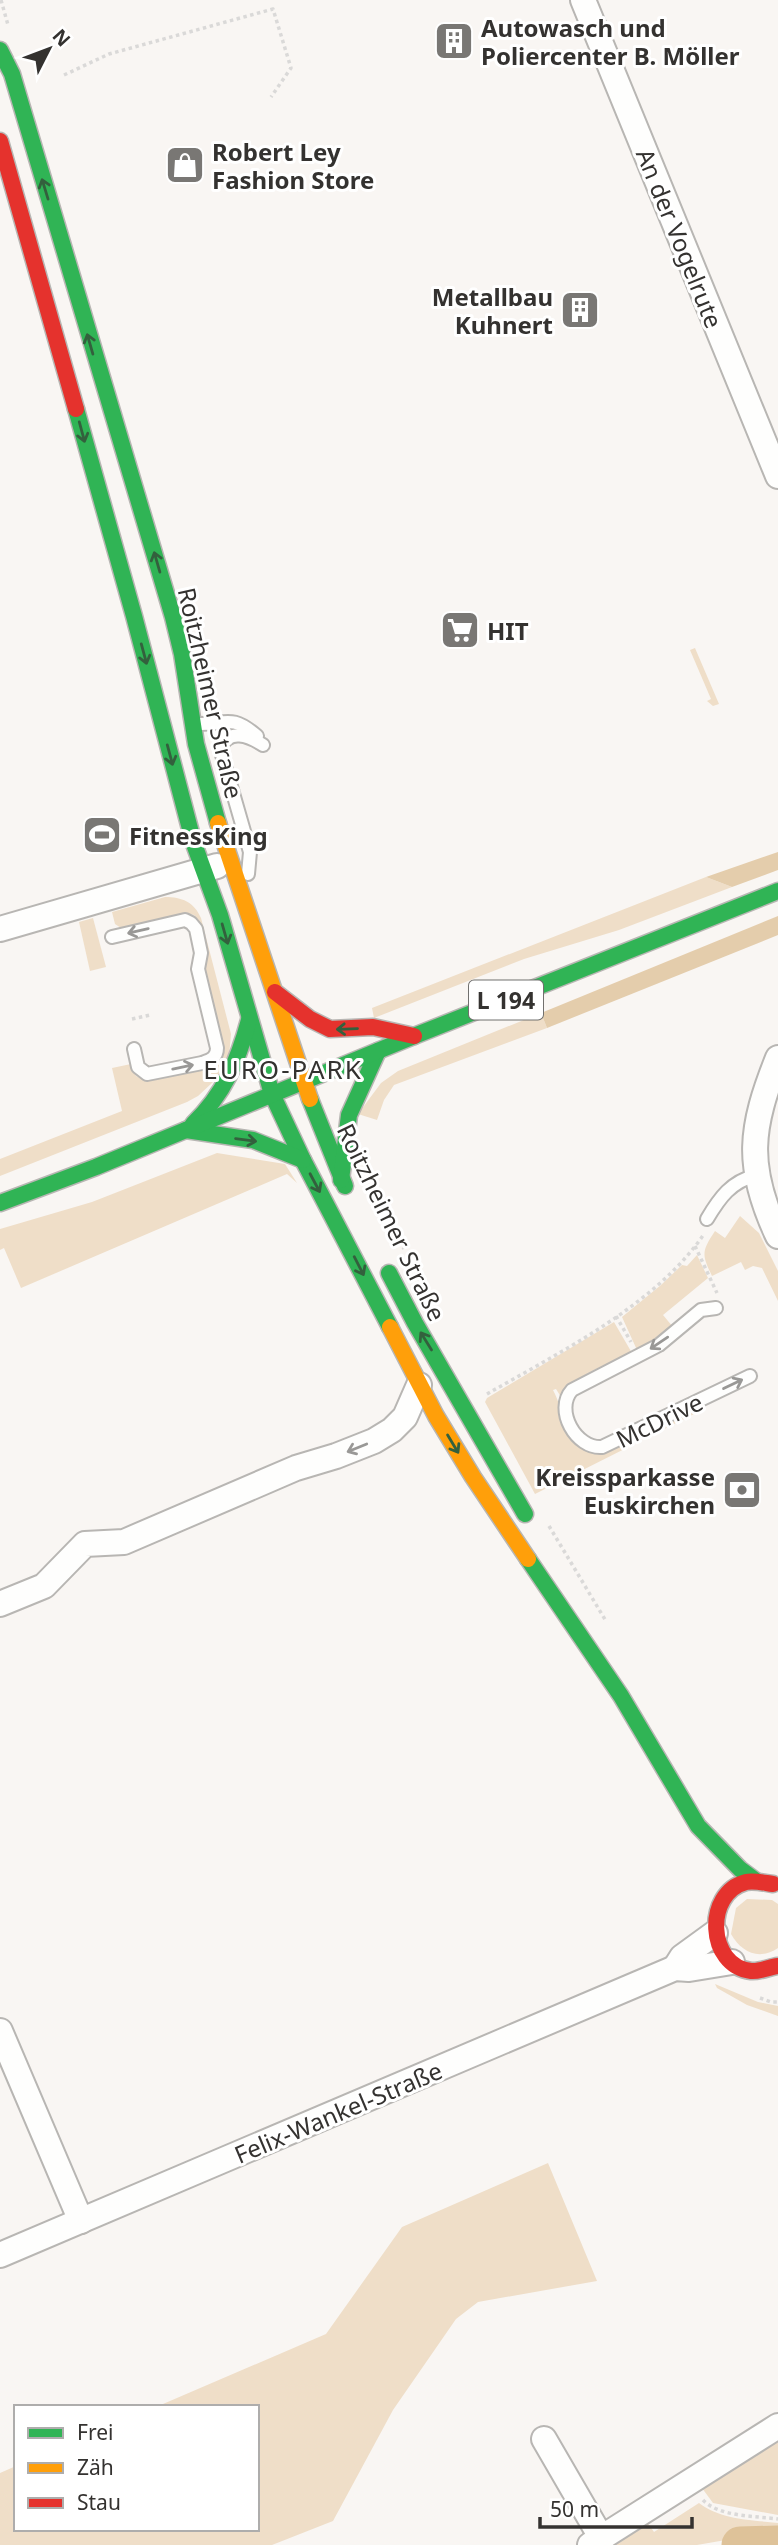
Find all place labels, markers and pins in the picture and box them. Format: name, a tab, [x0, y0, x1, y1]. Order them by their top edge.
place label: Autowasch und Poliercenter B. Möller	[481, 11, 740, 72]
building icon: Autowasch und Poliercenter B. Möller	[433, 20, 475, 62]
place label: Robert Ley Fashion Store	[212, 135, 374, 196]
shop icon: Robert Ley Fashion Store	[164, 144, 206, 186]
place label: Metallbau Kuhnert	[432, 280, 553, 341]
building icon: Metallbau Kuhnert	[559, 289, 601, 331]
supermarket icon: HIT	[439, 609, 481, 651]
place label: HIT	[487, 614, 529, 647]
sports icon: FitnessKing	[81, 814, 123, 856]
place label: FitnessKing	[129, 819, 268, 852]
place label: Kreissparkasse Euskirchen	[535, 1460, 715, 1521]
bank icon: Kreissparkasse Euskirchen	[721, 1469, 763, 1511]

